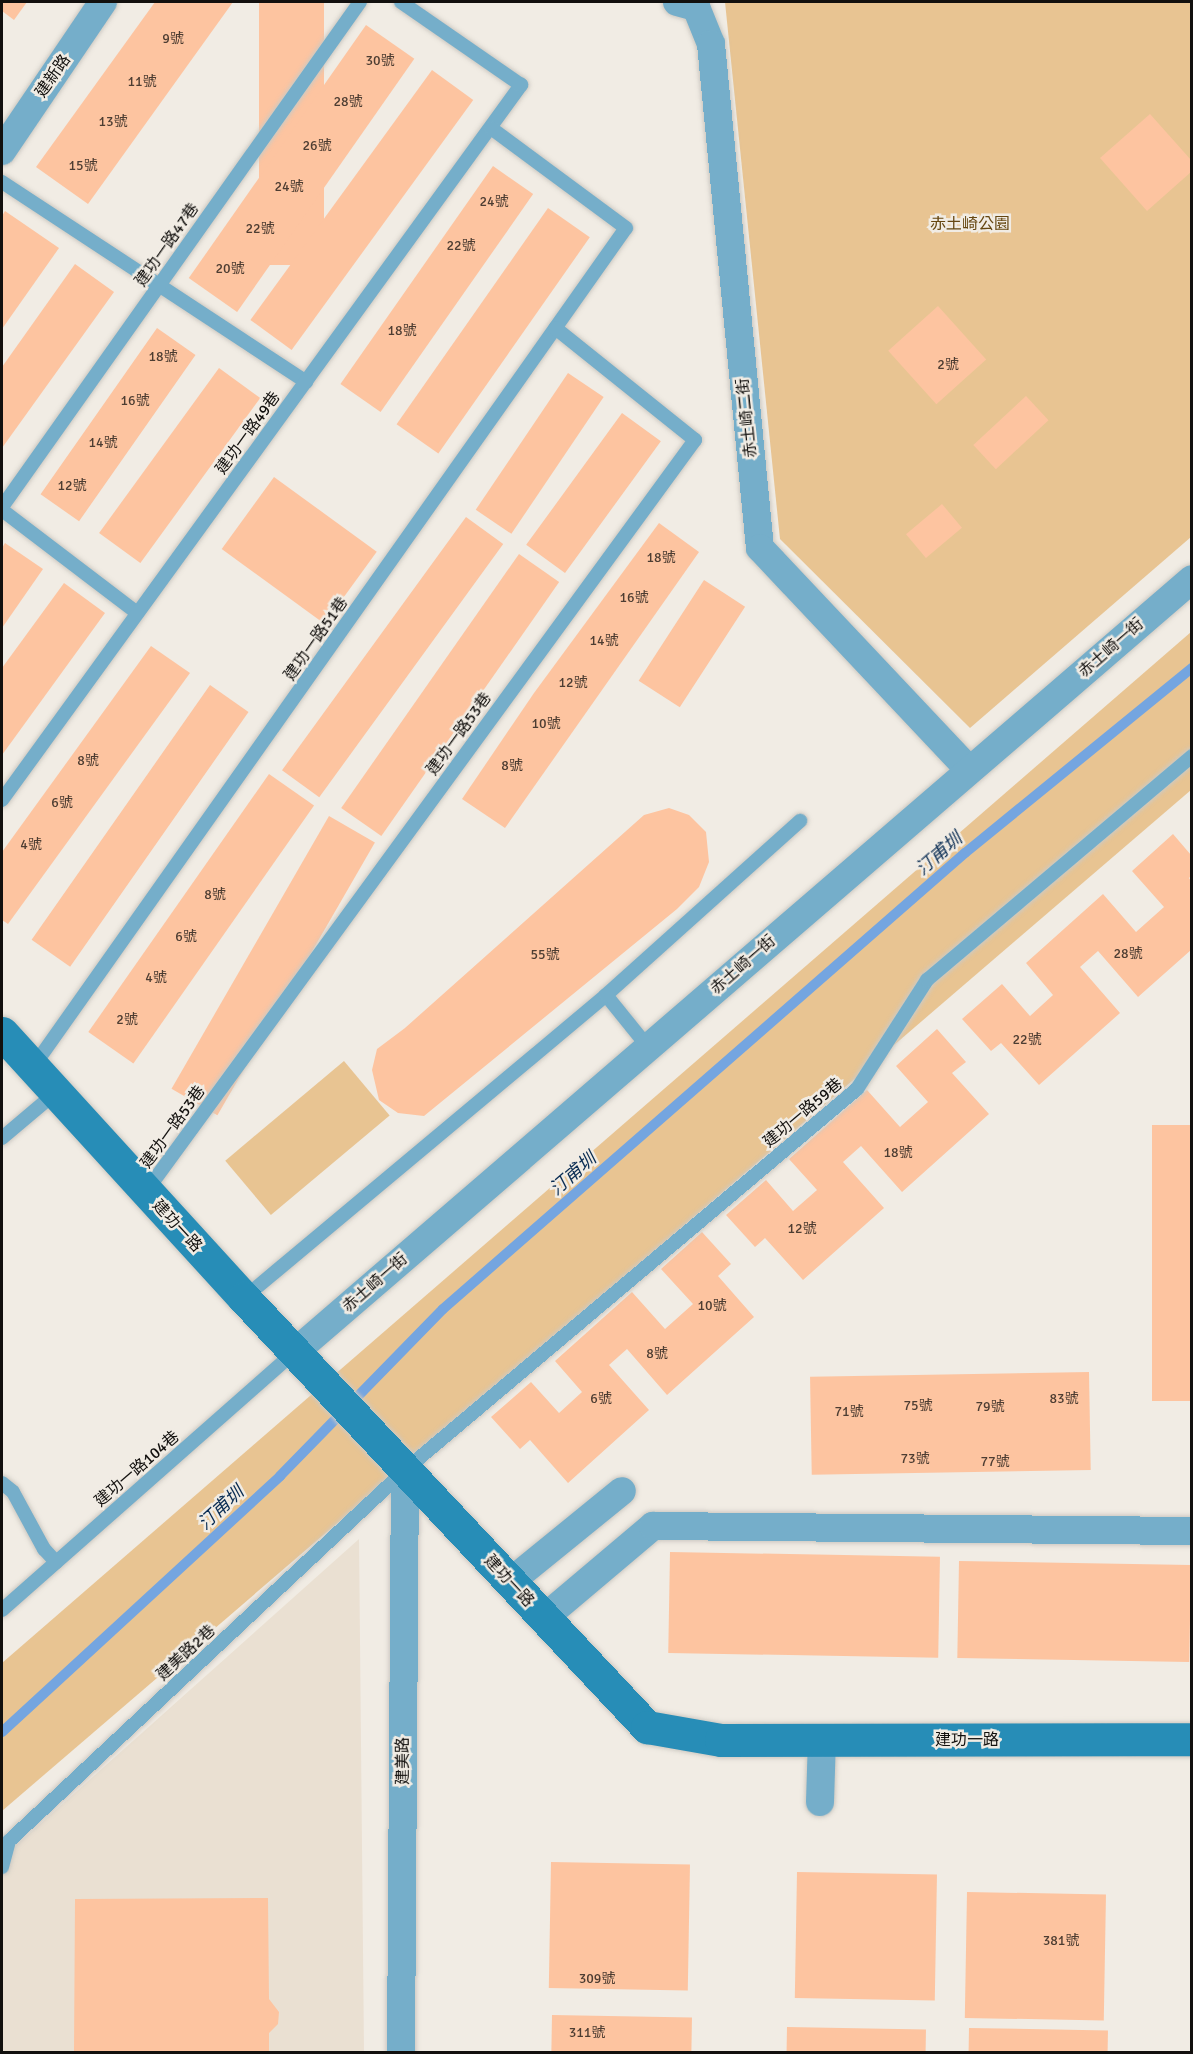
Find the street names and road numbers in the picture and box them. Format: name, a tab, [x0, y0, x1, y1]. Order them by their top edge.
street label: 建新路	[31, 51, 75, 101]
street label: 建功一路47巷	[131, 200, 203, 290]
street label: 赤土崎二街	[733, 377, 761, 459]
street label: 建功一路49巷	[212, 388, 284, 478]
street label: 建功一路51巷	[280, 594, 352, 684]
street label: 赤土崎一街	[1075, 615, 1147, 681]
street label: 建功一路53巷	[423, 689, 495, 779]
street label: 赤土崎一街	[707, 932, 779, 998]
street label: 建功一路59巷	[760, 1074, 846, 1152]
street label: 建功一路53巷	[137, 1082, 209, 1172]
street label: 建功一路	[148, 1196, 206, 1256]
street label: 赤土崎一街	[339, 1250, 411, 1316]
street label: 建功一路104巷	[91, 1427, 183, 1511]
street label: 建功一路	[480, 1551, 538, 1611]
street label: 建美路2巷	[153, 1621, 219, 1685]
street label: 建功一路	[935, 1730, 999, 1750]
street label: 建美路	[393, 1737, 413, 1785]

